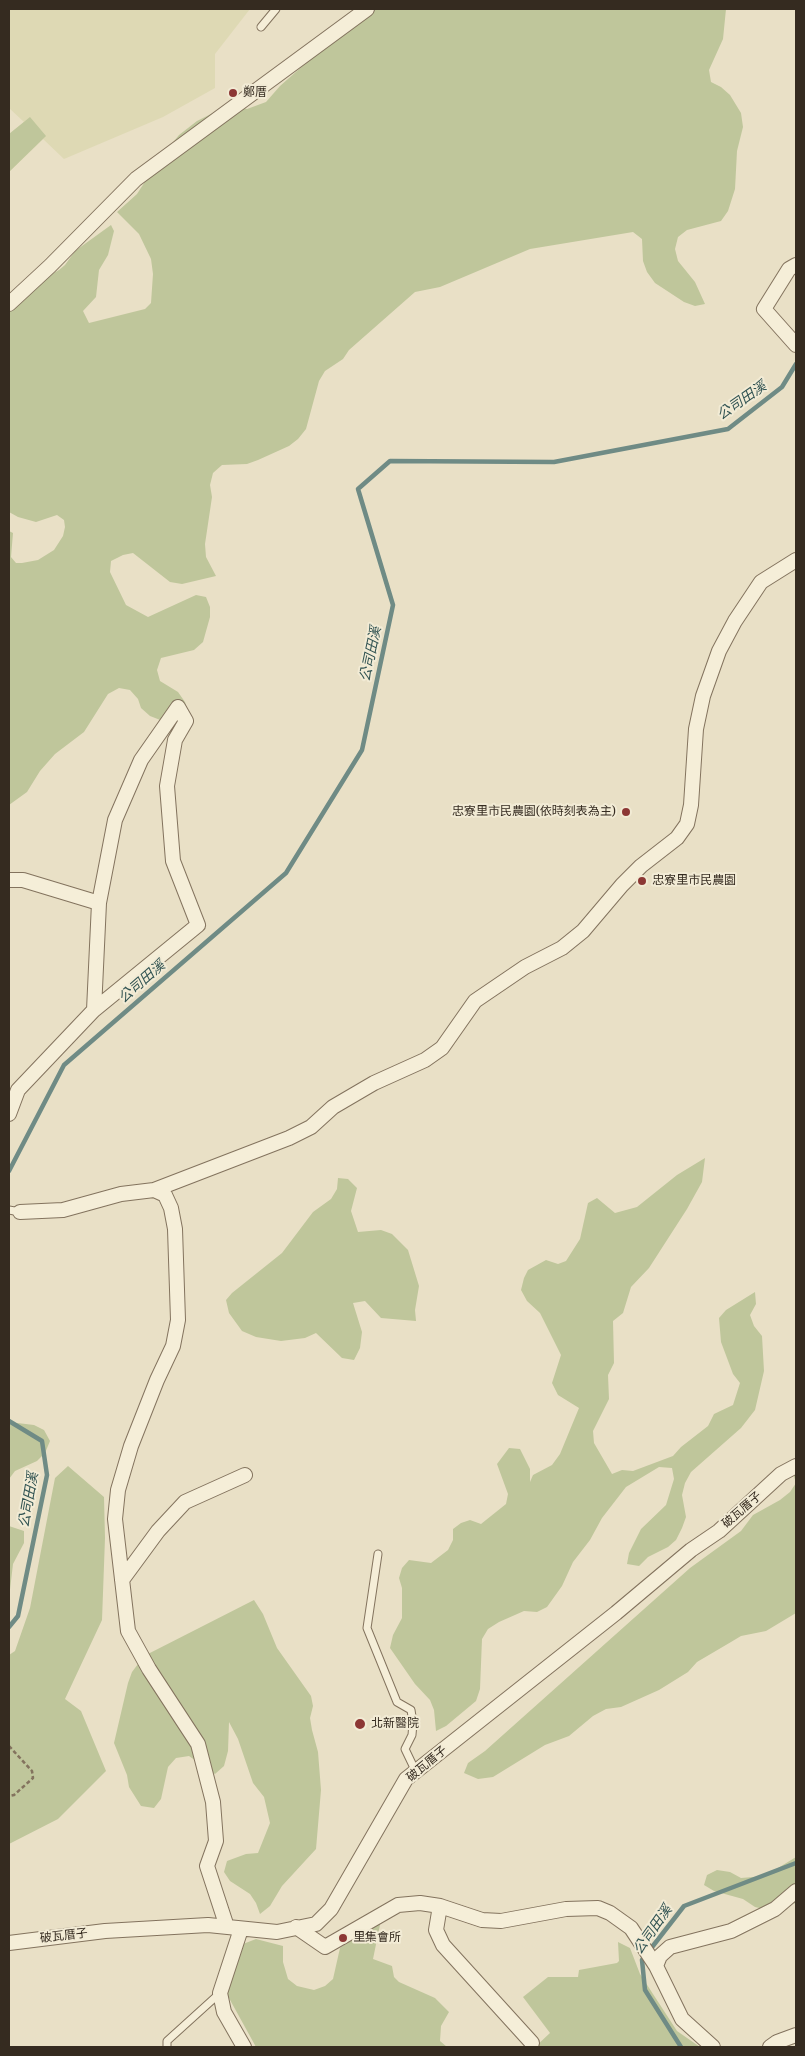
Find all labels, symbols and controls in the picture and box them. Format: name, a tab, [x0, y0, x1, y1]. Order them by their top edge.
place label: 鄭厝	[243, 86, 267, 100]
marker: 鄭厝	[227, 87, 239, 99]
water label: 公司田溪	[714, 378, 770, 424]
water label: 公司田溪	[357, 625, 385, 683]
place label: 忠寮里市民農園(依時刻表為主)	[452, 805, 616, 819]
marker: 忠寮里市民農園(依時刻表為主)	[620, 806, 632, 818]
place label: 忠寮里市民農園	[652, 874, 736, 888]
marker: 忠寮里市民農園	[636, 875, 648, 887]
water label: 公司田溪	[115, 957, 169, 1007]
water label: 公司田溪	[16, 1471, 42, 1529]
street label: 破瓦厝子	[719, 1489, 765, 1531]
marker: 北新醫院	[353, 1717, 367, 1731]
place label: 北新醫院	[371, 1717, 419, 1731]
street label: 破瓦厝子	[404, 1743, 450, 1785]
water label: 公司田溪	[630, 1902, 676, 1958]
street label: 破瓦厝子	[39, 1926, 89, 1946]
place label: 里集會所	[353, 1931, 401, 1945]
marker: 里集會所	[337, 1932, 349, 1944]

